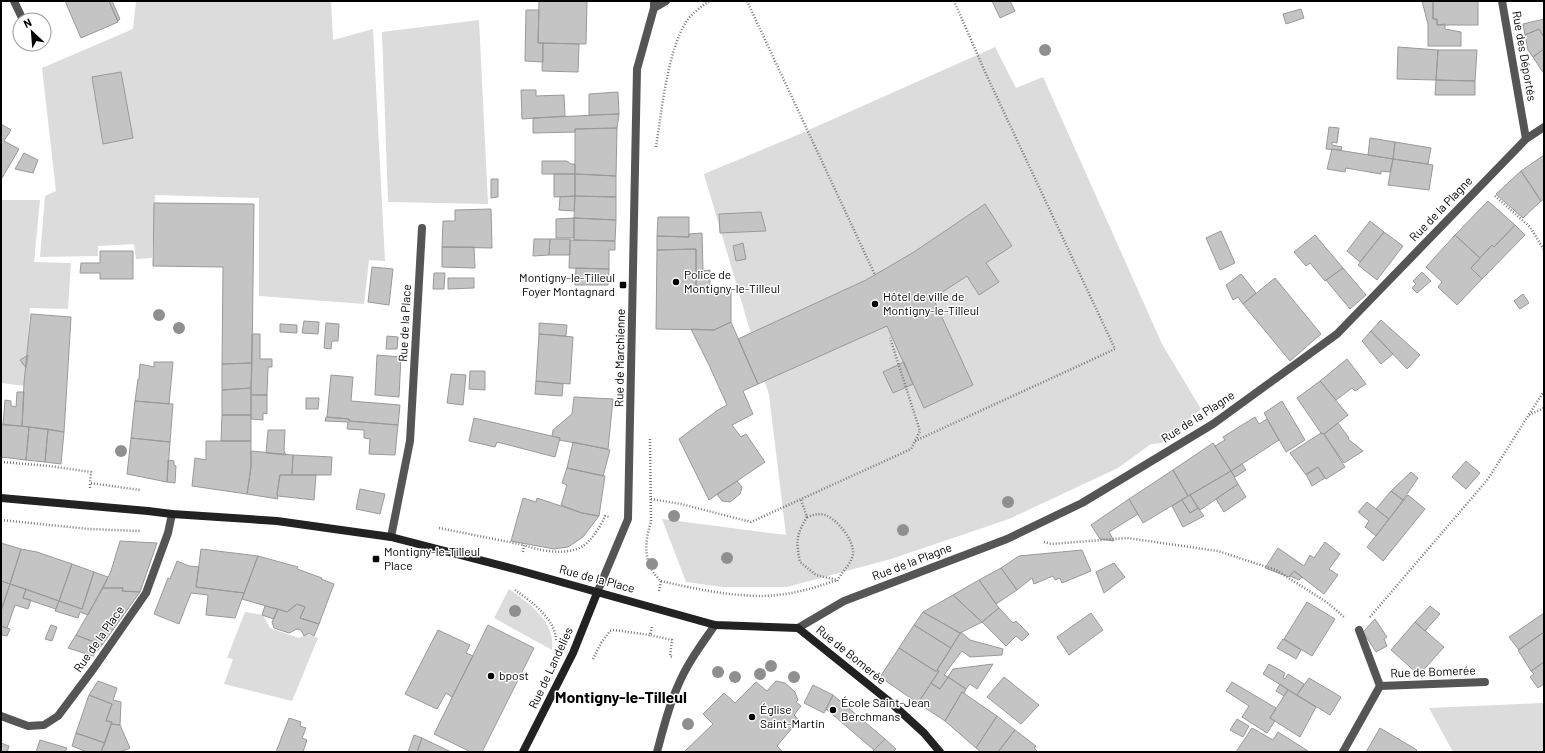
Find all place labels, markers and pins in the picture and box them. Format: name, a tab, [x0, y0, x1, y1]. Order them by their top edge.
place label: Police de Montigny-le-Tilleul	[684, 267, 780, 295]
place label: Montigny-le-Tilleul Foyer Montagnard	[519, 270, 615, 298]
marker: Police de Montigny-le-Tilleul	[671, 277, 681, 287]
marker: Montigny-le-Tilleul Foyer Montagnard	[618, 280, 628, 290]
place label: Hôtel de ville de Montigny-le-Tilleul	[883, 289, 979, 317]
marker: Hôtel de ville de Montigny-le-Tilleul	[870, 299, 880, 309]
place label: Montigny-le-Tilleul Place	[384, 544, 480, 572]
marker: Montigny-le-Tilleul Place	[371, 554, 381, 564]
place label: bpost	[499, 668, 529, 682]
marker: bpost	[486, 671, 496, 681]
place label: École Saint-Jean Berchmans	[841, 695, 930, 723]
place label: Église Saint-Martin	[760, 702, 825, 730]
marker: École Saint-Jean Berchmans	[828, 705, 838, 715]
marker: Église Saint-Martin	[747, 712, 757, 722]

